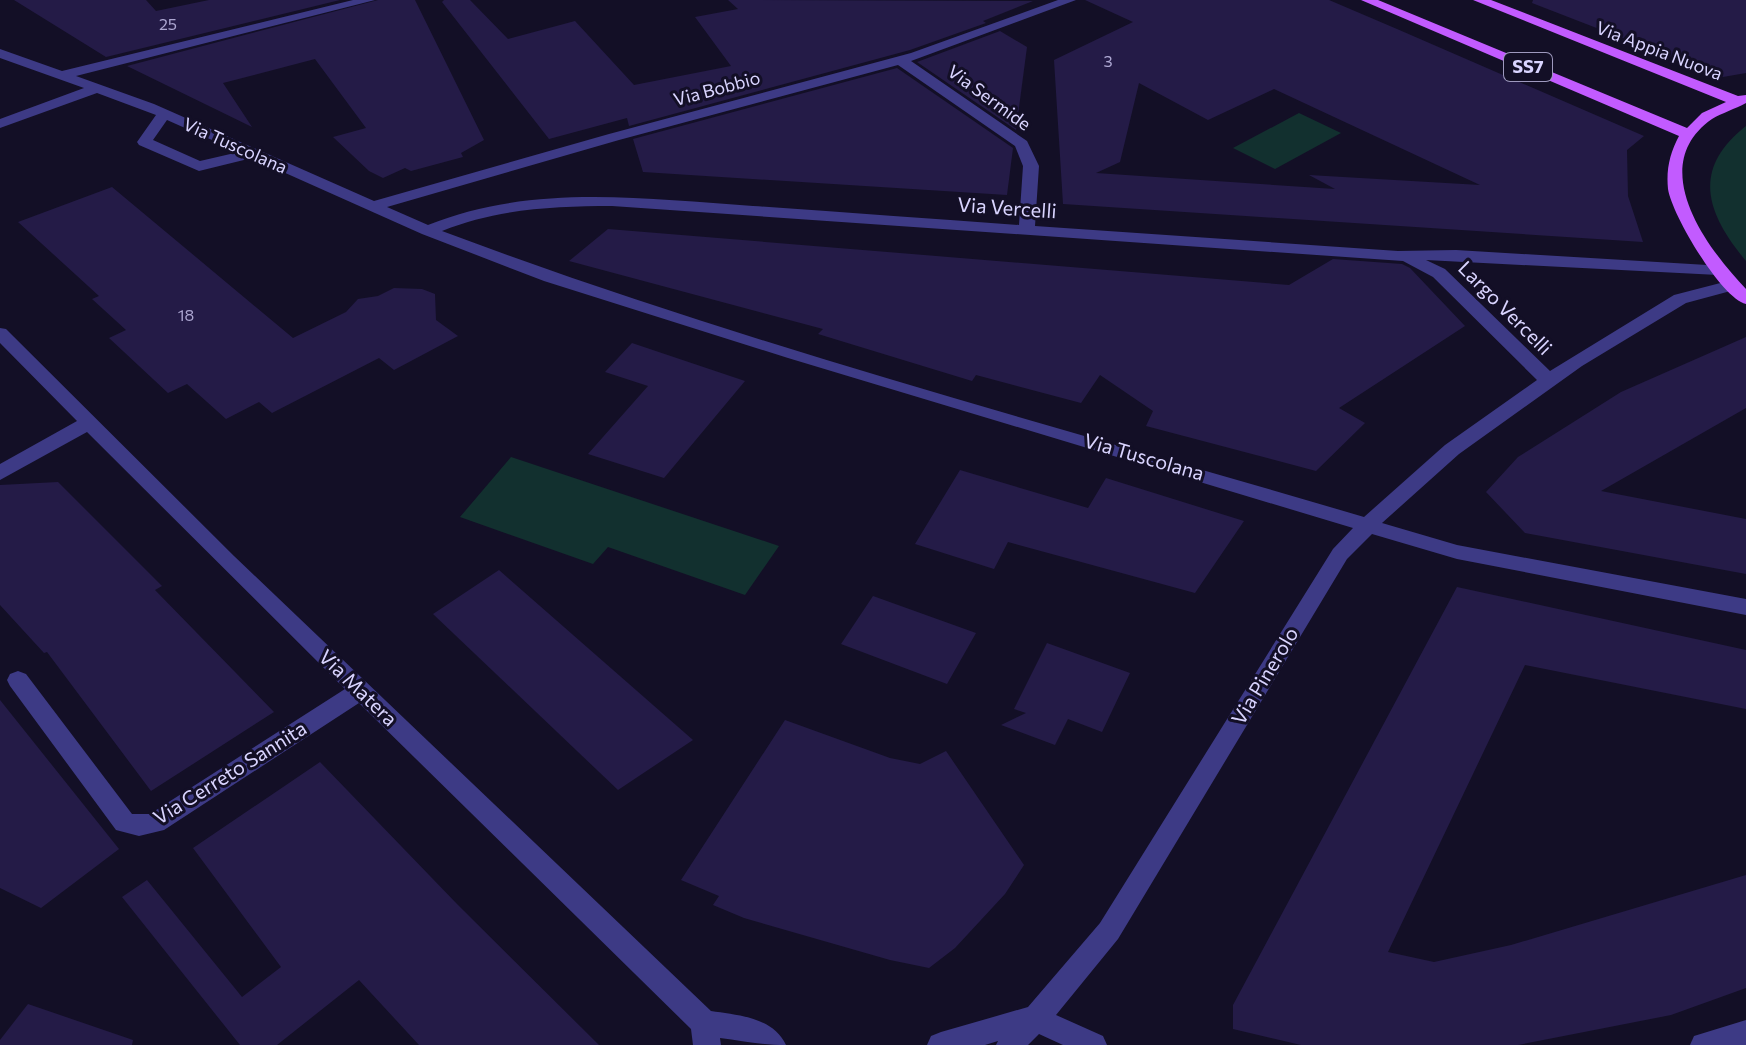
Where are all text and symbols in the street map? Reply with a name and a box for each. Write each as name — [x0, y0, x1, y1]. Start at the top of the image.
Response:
house number: 25 — [159, 14, 177, 33]
street label: Via Appia Nuova — [1593, 16, 1726, 84]
house number: 3 — [1103, 51, 1113, 70]
road number: SS7 — [1504, 53, 1552, 81]
street label: Via Sermide — [944, 60, 1035, 135]
street label: Via Bobbio — [671, 66, 763, 110]
street label: Via Tuscolana — [180, 112, 291, 178]
street label: Via Vercelli — [957, 192, 1058, 222]
street label: Largo Vercelli — [1454, 255, 1558, 359]
house number: 18 — [178, 305, 194, 324]
street label: Via Tuscolana — [1081, 427, 1207, 485]
street label: Via Pinerolo — [1226, 622, 1303, 729]
street label: Via Matera — [315, 644, 403, 730]
street label: Via Cerreto Sannita — [148, 715, 311, 829]

